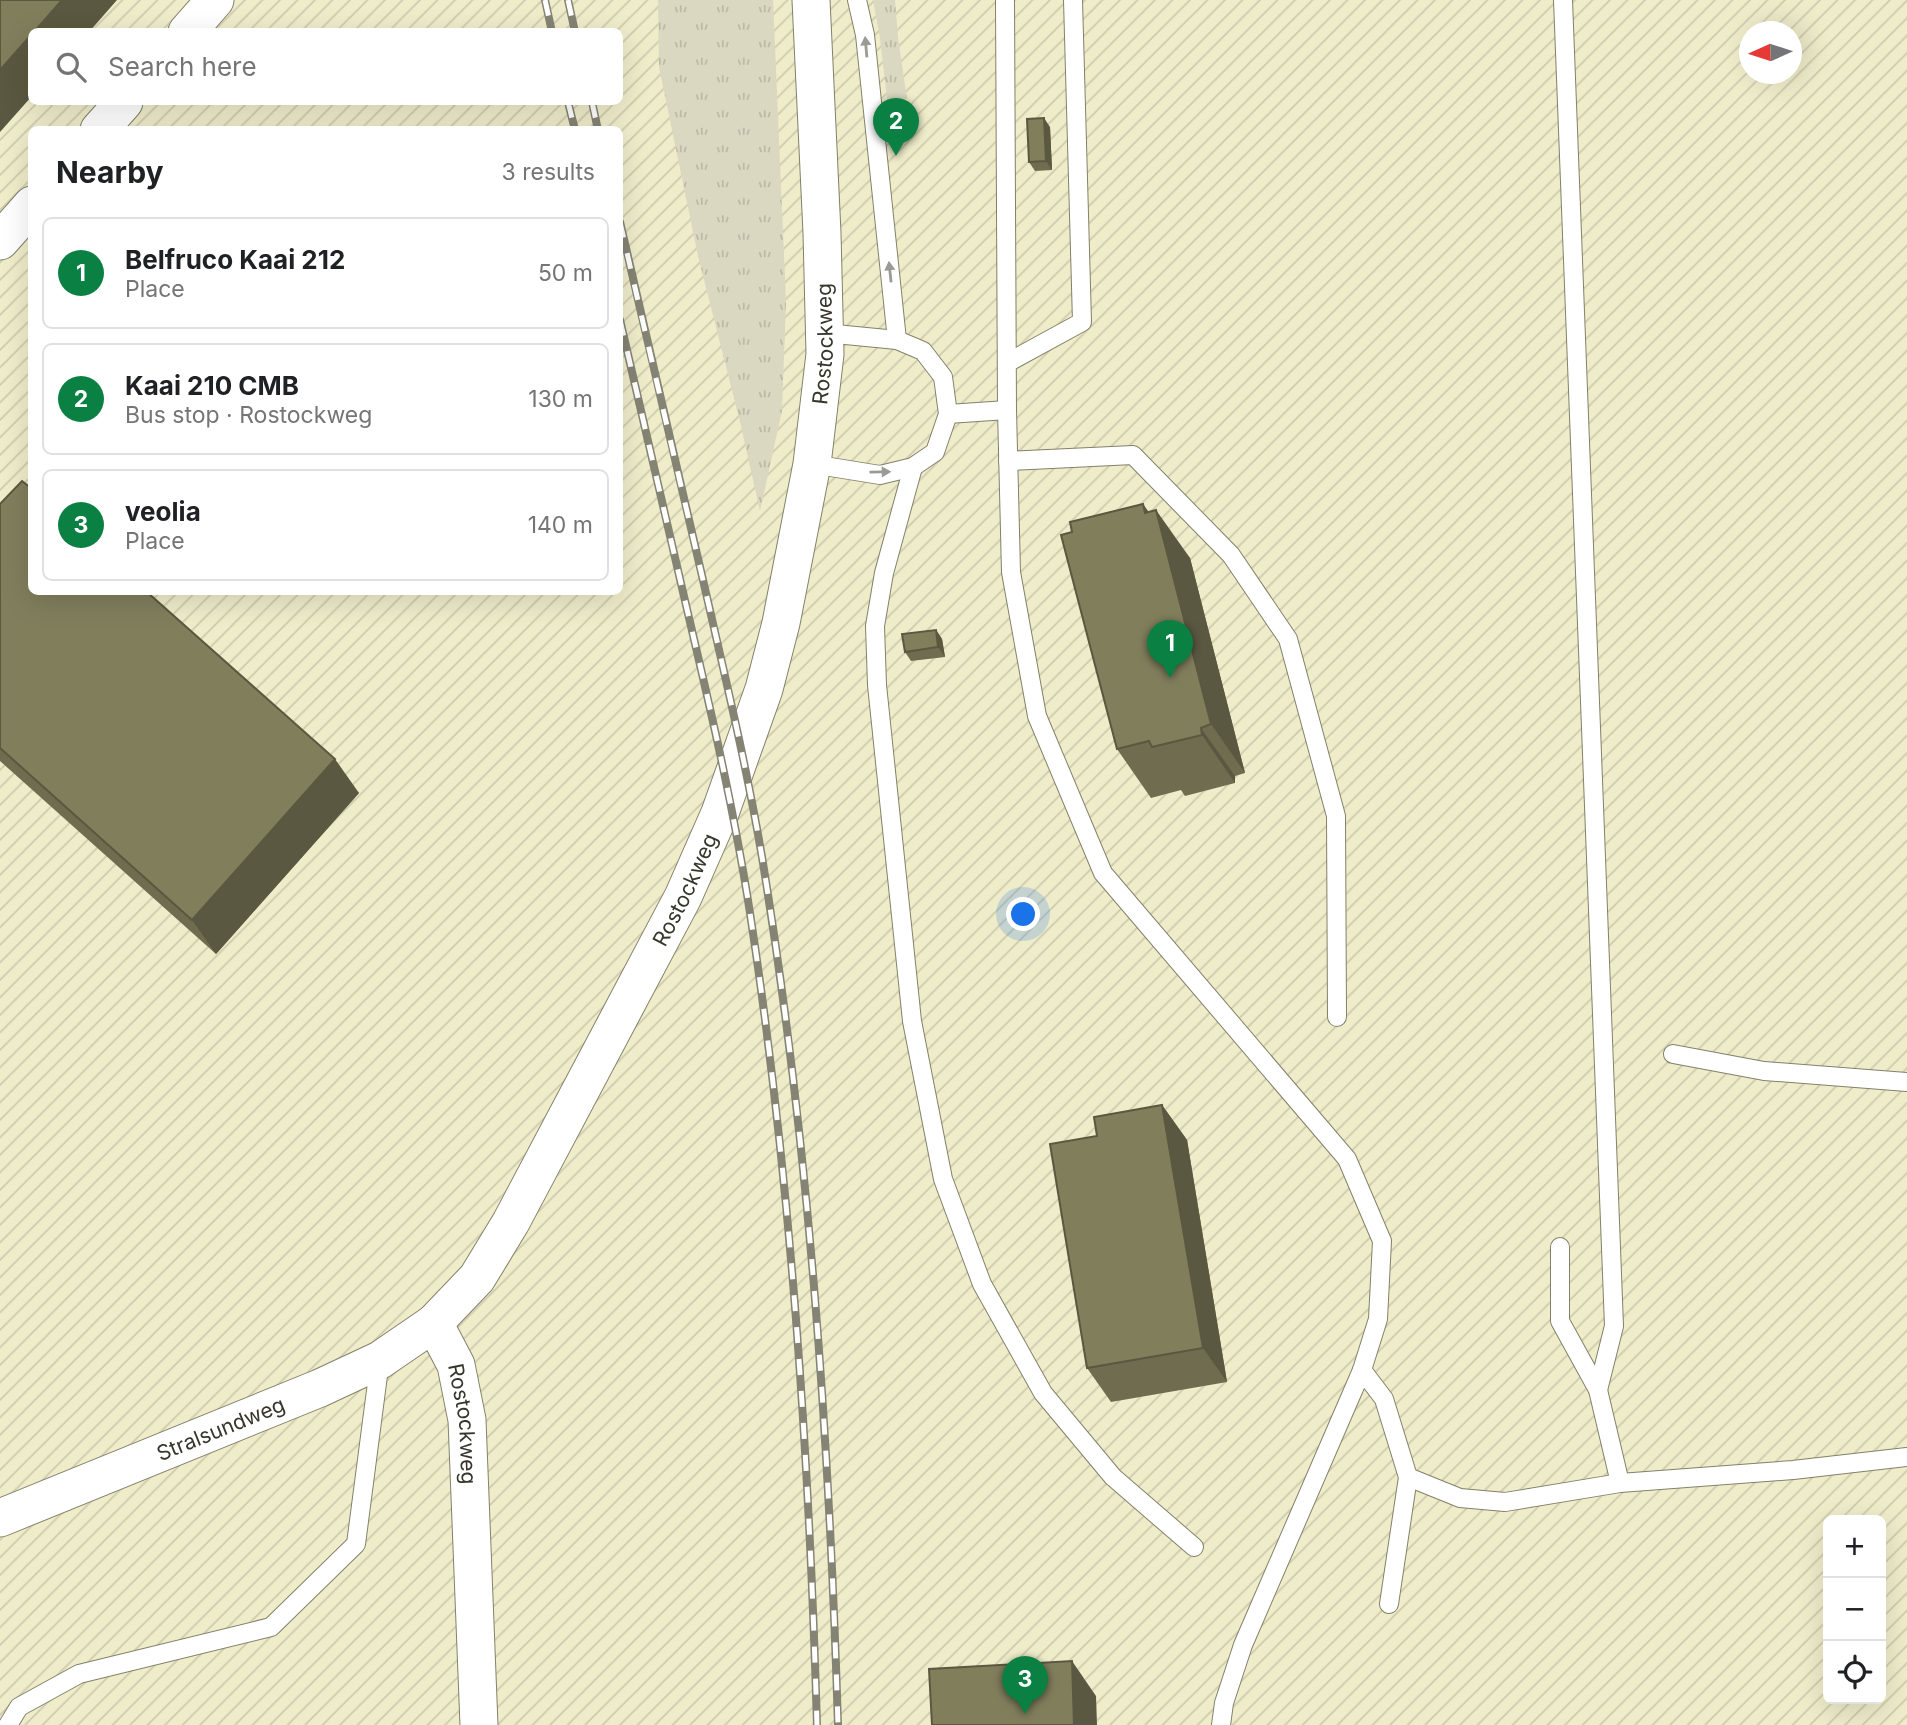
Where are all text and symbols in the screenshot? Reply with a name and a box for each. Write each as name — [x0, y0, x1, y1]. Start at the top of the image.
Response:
north arrow — [1739, 21, 1802, 84]
search box — [28, 28, 623, 105]
one-way arrow — [860, 36, 871, 58]
icon: search — [52, 48, 90, 86]
text: Search here — [108, 51, 257, 82]
pin: 2 — [873, 98, 919, 156]
text: Nearby — [56, 154, 164, 190]
text: 3 results — [502, 158, 595, 186]
text: Belfruco Kaai 212 — [125, 244, 345, 275]
text: 1 — [76, 259, 86, 287]
text: 50 m — [538, 259, 593, 287]
one-way arrow — [884, 261, 895, 283]
text: Place — [125, 275, 185, 303]
street label: Rostockweg — [807, 283, 838, 406]
text: Kaai 210 CMB — [125, 370, 299, 401]
text: 2 — [74, 385, 88, 413]
text: 130 m — [528, 385, 593, 413]
text: Bus stop · Rostockweg — [125, 401, 372, 429]
one-way arrow — [869, 467, 891, 478]
text: veolia — [125, 496, 201, 527]
text: 3 — [74, 511, 88, 539]
text: 140 m — [528, 511, 593, 539]
text: Place — [125, 527, 185, 555]
pin: 1 — [1147, 620, 1193, 678]
street label: Rostockweg — [647, 829, 722, 950]
your location — [1006, 897, 1040, 931]
street label: Rostockweg — [443, 1361, 482, 1485]
street label: Stralsundweg — [153, 1391, 288, 1466]
map controls — [1823, 1515, 1886, 1704]
button: + — [1823, 1515, 1886, 1578]
button: − — [1823, 1578, 1886, 1641]
button: locate — [1823, 1641, 1886, 1704]
pin: 3 — [1002, 1656, 1048, 1714]

